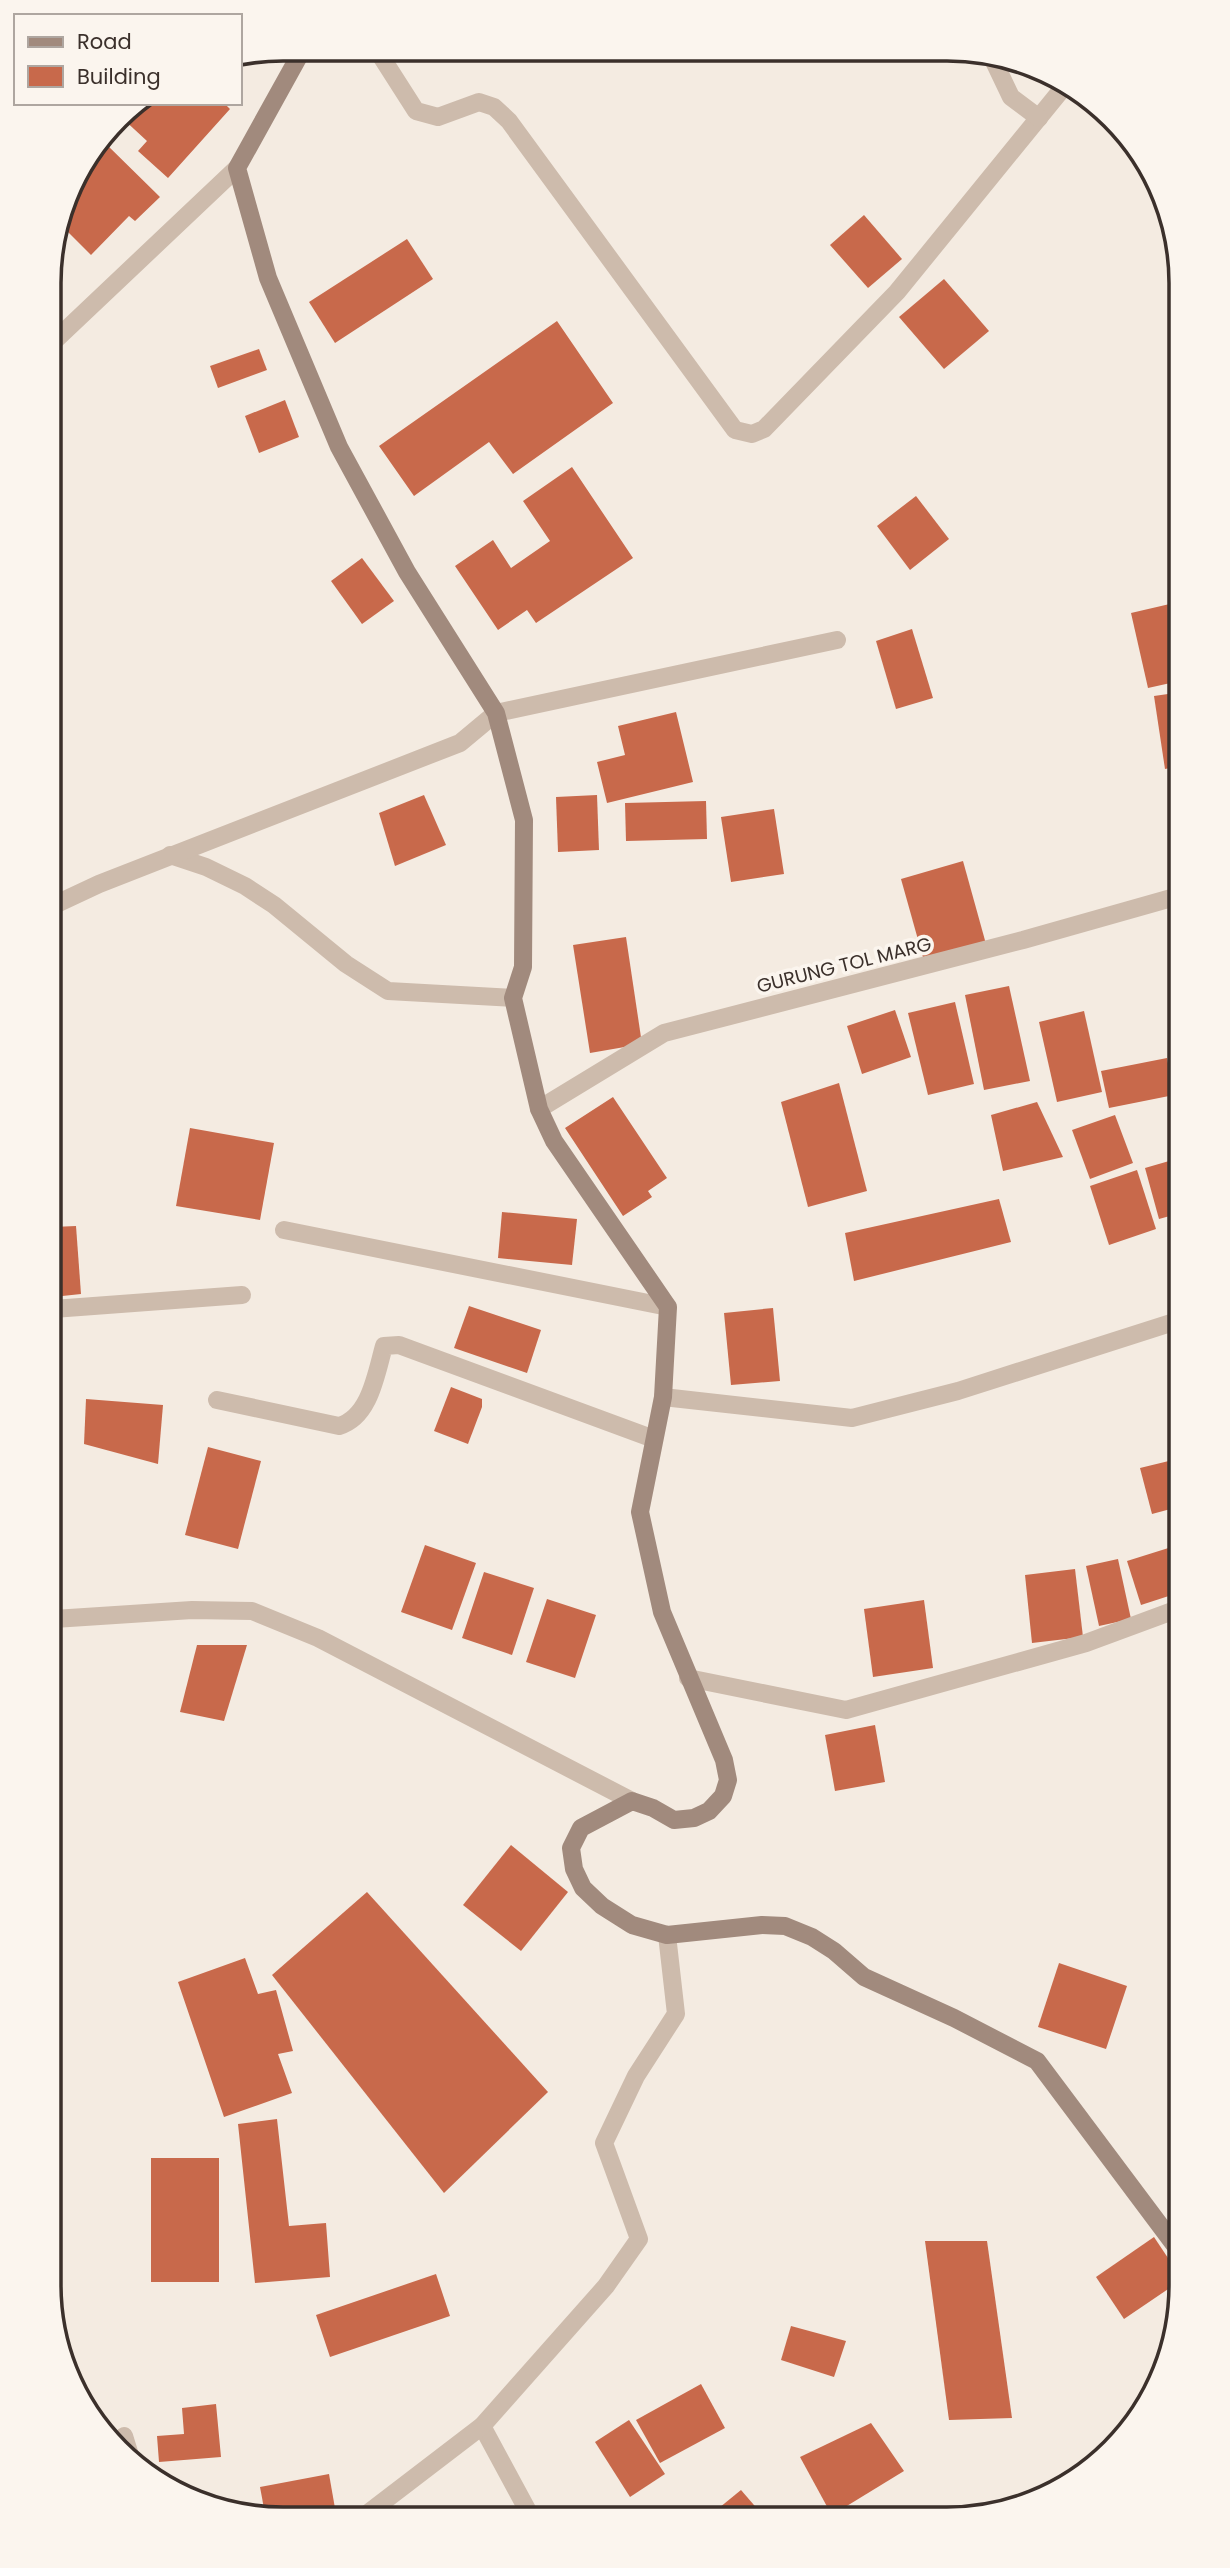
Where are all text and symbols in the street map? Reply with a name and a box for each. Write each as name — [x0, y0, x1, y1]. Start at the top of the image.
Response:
legend — [14, 14, 242, 105]
text: Road — [77, 27, 132, 56]
text: Building — [77, 62, 161, 91]
street label: GURUNG TOL MARG — [754, 930, 934, 1000]

